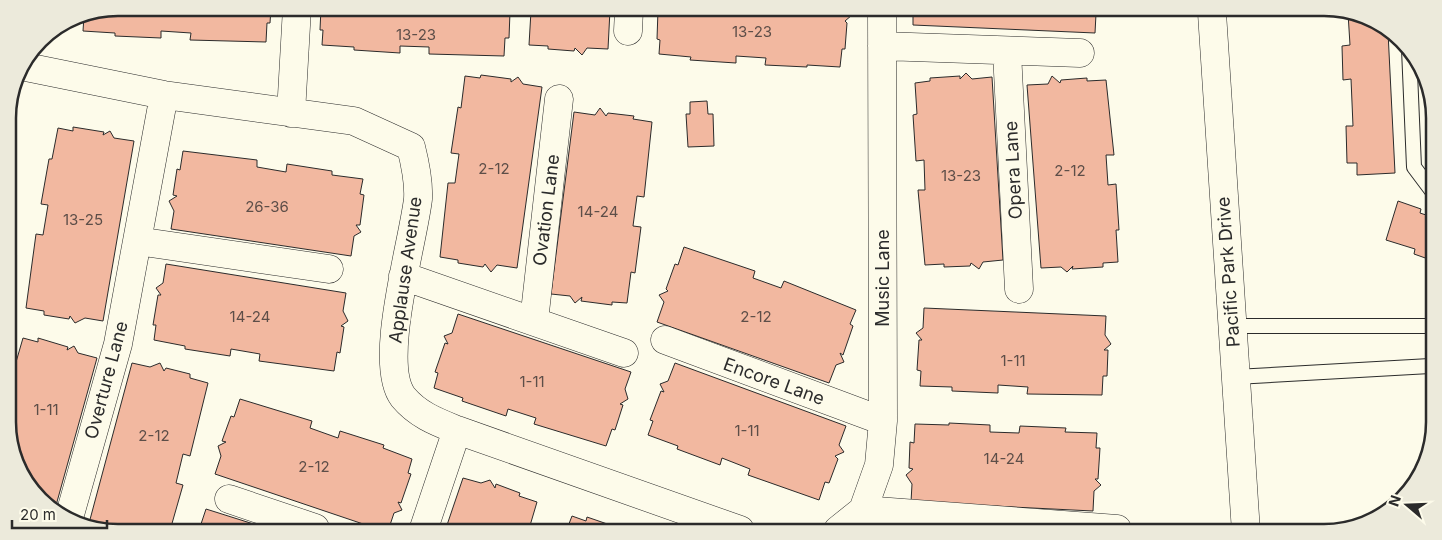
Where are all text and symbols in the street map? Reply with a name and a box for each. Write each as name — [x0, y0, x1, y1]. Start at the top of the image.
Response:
house number: 13-23 — [732, 22, 772, 41]
house number: 13-23 — [396, 25, 436, 44]
street label: Opera Lane — [1000, 120, 1026, 220]
street label: Ovation Lane — [529, 153, 563, 267]
house number: 2-12 — [478, 159, 510, 178]
house number: 2-12 — [1054, 161, 1086, 180]
house number: 13-23 — [941, 166, 981, 185]
street label: Applause Avenue — [384, 195, 426, 345]
street label: Pacific Park Drive — [1212, 196, 1244, 348]
house number: 26-36 — [245, 197, 289, 216]
house number: 14-24 — [578, 202, 618, 221]
house number: 13-25 — [63, 210, 103, 229]
street label: Music Lane — [872, 229, 893, 327]
house number: 14-24 — [230, 307, 270, 326]
house number: 2-12 — [740, 307, 772, 326]
street label: Overture Lane — [80, 319, 132, 441]
house number: 1-11 — [1000, 351, 1026, 370]
street label: Encore Lane — [721, 353, 827, 409]
house number: 1-11 — [519, 372, 545, 391]
house number: 1-11 — [33, 400, 59, 419]
house number: 1-11 — [734, 421, 760, 440]
house number: 2-12 — [138, 426, 170, 445]
house number: 14-24 — [984, 449, 1024, 468]
house number: 2-12 — [298, 457, 330, 476]
north arrow — [1382, 480, 1432, 530]
text: N — [1384, 493, 1404, 508]
scale bar — [12, 498, 108, 530]
text: 20 m — [20, 505, 56, 524]

